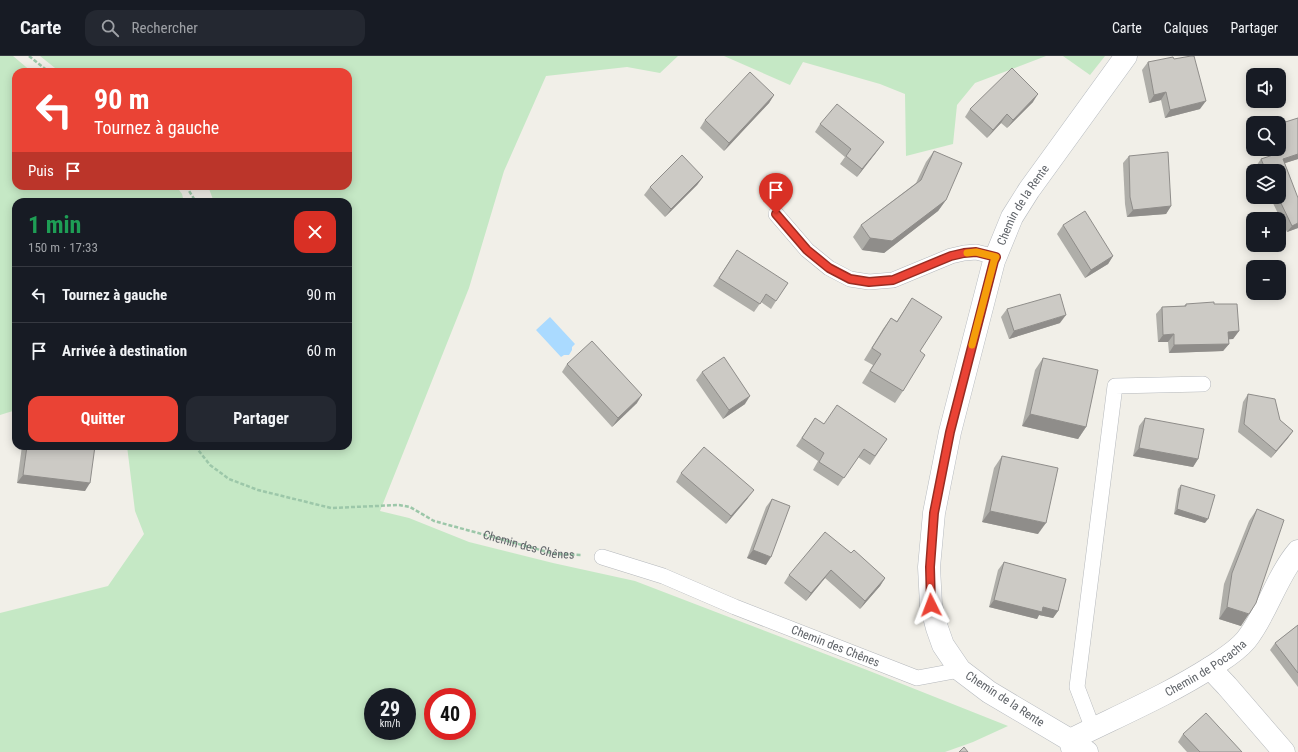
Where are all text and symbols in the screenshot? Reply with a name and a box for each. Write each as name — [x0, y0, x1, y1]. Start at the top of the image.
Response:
search box — [85, 10, 365, 46]
text: Carte — [20, 16, 61, 39]
icon: search — [99, 17, 121, 39]
text: Rechercher — [131, 19, 198, 37]
text: Carte — [1112, 20, 1142, 36]
text: Calques — [1164, 20, 1208, 36]
text: Partager — [1230, 20, 1278, 36]
map controls — [1246, 68, 1286, 300]
button: sound — [1246, 68, 1286, 108]
text: 90 m — [94, 83, 150, 116]
icon: left — [28, 84, 80, 136]
button: search — [1246, 116, 1286, 156]
text: Tournez à gauche — [94, 117, 219, 138]
icon: arrive — [62, 160, 84, 182]
text: Puis — [28, 162, 54, 180]
street label: Chemin de la Rente — [994, 162, 1052, 247]
button: layers — [1246, 164, 1286, 204]
pin — [759, 173, 793, 214]
icon: arrive — [765, 179, 787, 201]
text: 1 min — [28, 211, 81, 239]
button: close — [294, 211, 336, 253]
button: + — [1246, 212, 1286, 252]
text: 150 m · 17:33 — [28, 240, 98, 255]
button: − — [1246, 260, 1286, 300]
icon: left — [28, 284, 50, 306]
text: Tournez à gauche — [62, 286, 167, 304]
text: 90 m — [306, 286, 336, 304]
icon: arrive — [28, 340, 50, 362]
text: Arrivée à destination — [62, 342, 187, 360]
text: 60 m — [306, 342, 336, 360]
button: Quitter — [28, 396, 178, 442]
button: Partager — [186, 396, 336, 442]
street label: Chemin des Chênes — [482, 528, 575, 562]
position arrow — [910, 584, 952, 626]
street label: Chemin des Chênes — [789, 623, 882, 670]
street label: Chemin de Pocacha — [1163, 637, 1249, 699]
street label: Chemin de la Rente — [963, 668, 1047, 730]
speed limit sign: 40 — [424, 688, 476, 740]
text: 29 — [380, 697, 400, 721]
text: km/h — [380, 718, 400, 729]

